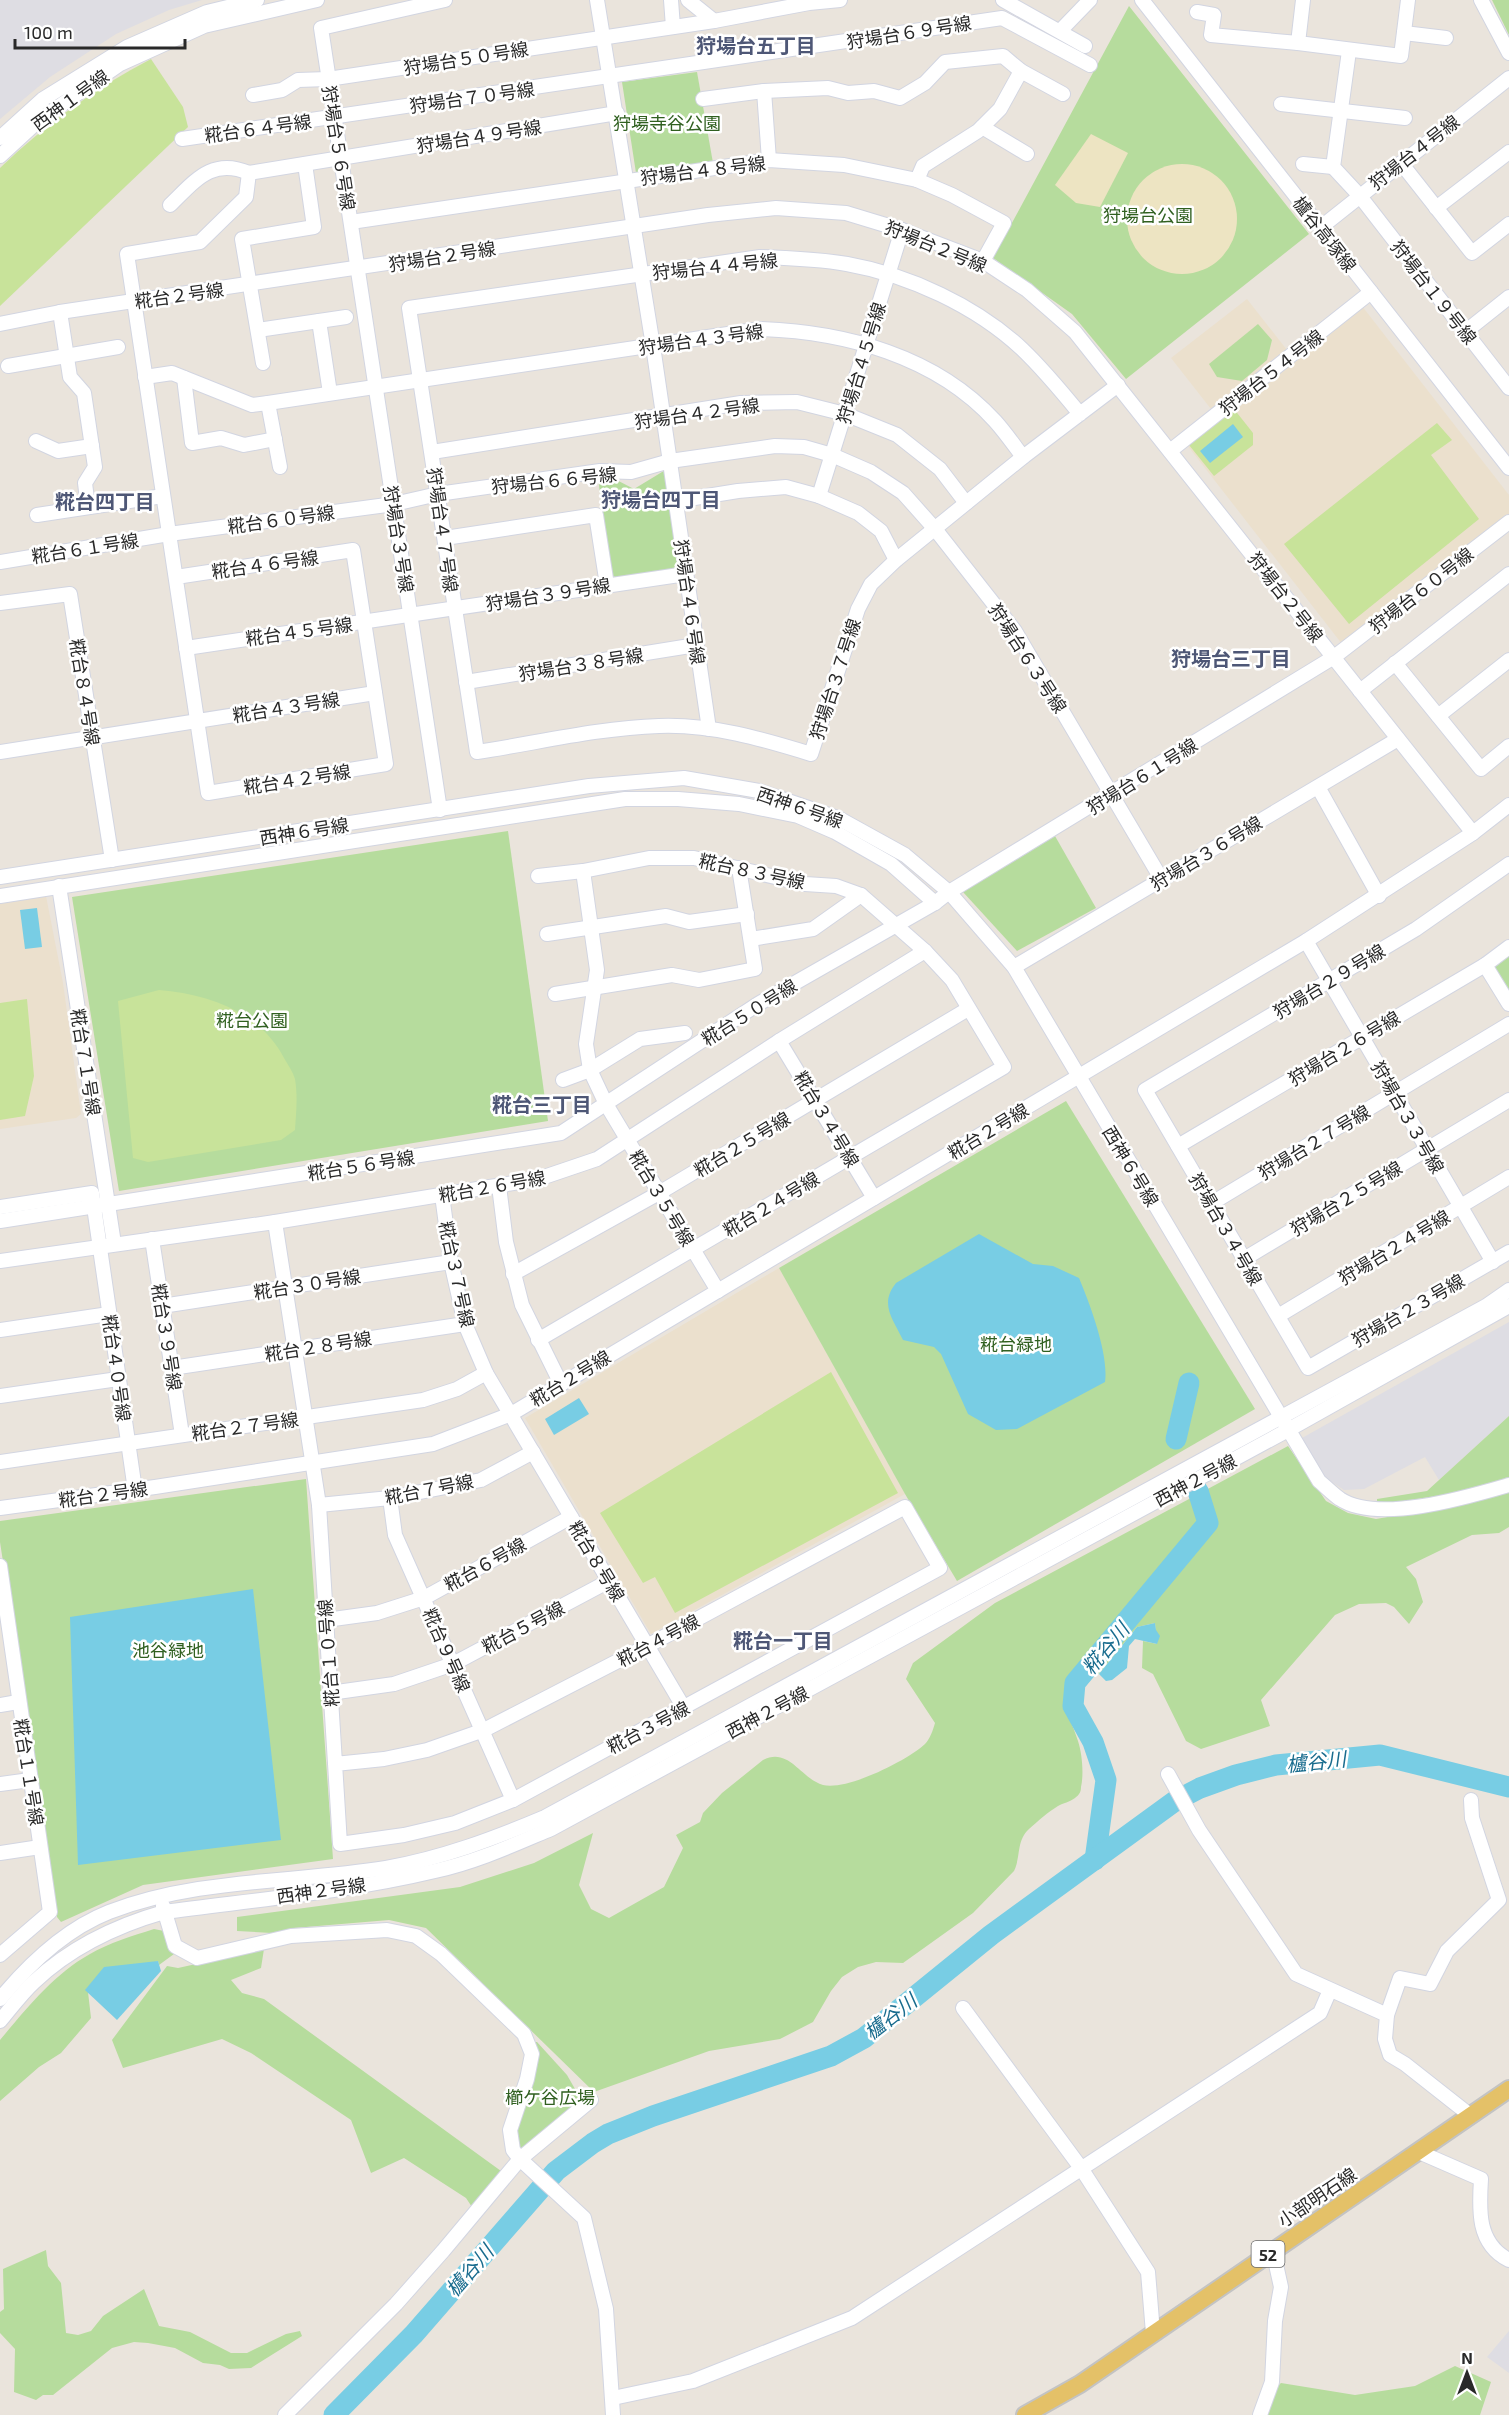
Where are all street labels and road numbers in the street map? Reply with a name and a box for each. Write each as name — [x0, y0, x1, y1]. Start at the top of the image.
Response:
street label: 狩場台６９号線 — [845, 11, 973, 53]
street label: 狩場台５０号線 — [402, 37, 530, 79]
street label: 西神１号線 — [27, 65, 113, 135]
street label: 狩場台７０号線 — [408, 77, 536, 117]
street label: 狩場台５６号線 — [318, 84, 360, 212]
street label: 糀台６４号線 — [203, 110, 313, 146]
street label: 狩場台４号線 — [1365, 110, 1463, 194]
street label: 狩場台４９号線 — [415, 115, 543, 157]
street label: 狩場台４８号線 — [639, 151, 767, 189]
street label: 櫨谷高塚線 — [1289, 192, 1361, 276]
street label: 狩場台２号線 — [882, 216, 990, 276]
street label: 狩場台１９号線 — [1387, 236, 1481, 348]
street label: 狩場台２号線 — [387, 237, 497, 275]
street label: 狩場台４４号線 — [651, 248, 779, 284]
street label: 糀台２号線 — [133, 278, 225, 312]
street label: 狩場台４５号線 — [832, 300, 890, 426]
street label: 狩場台４３号線 — [637, 319, 765, 359]
street label: 狩場台５４号線 — [1215, 325, 1327, 419]
street label: 狩場台４２号線 — [633, 393, 761, 433]
street label: 狩場台６６号線 — [490, 462, 618, 498]
street label: 狩場台４７号線 — [423, 466, 463, 594]
street label: 狩場台３号線 — [380, 484, 418, 594]
street label: 糀台６０号線 — [226, 501, 336, 537]
street label: 糀台６１号線 — [30, 529, 140, 567]
street label: 狩場台４６号線 — [670, 538, 710, 666]
street label: 狩場台６０号線 — [1365, 543, 1477, 637]
street label: 糀台４６号線 — [210, 546, 320, 582]
street label: 狩場台２号線 — [1244, 548, 1328, 646]
street label: 狩場台３９号線 — [484, 573, 612, 615]
street label: 狩場台６３号線 — [984, 599, 1072, 717]
street label: 糀台４５号線 — [244, 613, 354, 649]
street label: 狩場台３７号線 — [805, 616, 865, 742]
street label: 糀台８４号線 — [66, 637, 104, 747]
street label: 狩場台３８号線 — [517, 643, 645, 685]
street label: 糀台４３号線 — [231, 688, 341, 726]
street label: 狩場台６１号線 — [1083, 733, 1201, 819]
street label: 糀台４２号線 — [242, 760, 352, 798]
street label: 西神６号線 — [754, 782, 846, 832]
street label: 狩場台３６号線 — [1146, 811, 1266, 895]
street label: 西神６号線 — [258, 813, 350, 849]
street label: 糀台８３号線 — [697, 849, 807, 893]
street label: 狩場台２９号線 — [1269, 939, 1389, 1023]
street label: 糀台５０号線 — [697, 974, 801, 1050]
street label: 狩場台２６号線 — [1284, 1006, 1404, 1090]
street label: 糀台７１号線 — [67, 1007, 105, 1117]
street label: 狩場台３３号線 — [1367, 1057, 1449, 1177]
street label: 糀台３４号線 — [790, 1067, 864, 1171]
street label: 糀台２号線 — [944, 1098, 1032, 1164]
street label: 狩場台２７号線 — [1254, 1100, 1374, 1184]
street label: 糀台２５号線 — [690, 1107, 794, 1181]
street label: 西神６号線 — [1098, 1122, 1164, 1210]
street label: 糀台５６号線 — [306, 1146, 416, 1184]
street label: 糀台３５号線 — [625, 1146, 699, 1250]
street label: 狩場台２５号線 — [1286, 1156, 1406, 1240]
street label: 糀台２６号線 — [437, 1166, 547, 1206]
street label: 糀台２４号線 — [719, 1167, 823, 1241]
street label: 狩場台３４号線 — [1185, 1169, 1267, 1289]
street label: 狩場台２４号線 — [1334, 1205, 1454, 1289]
street label: 糀台３７号線 — [435, 1219, 479, 1329]
street label: 糀台３０号線 — [252, 1265, 362, 1303]
street label: 狩場台２３号線 — [1348, 1269, 1468, 1351]
street label: 糀台３９号線 — [148, 1282, 186, 1392]
street label: 糀台４０号線 — [99, 1313, 135, 1423]
street label: 糀台２８号線 — [263, 1327, 373, 1365]
street label: 糀台２号線 — [526, 1345, 614, 1411]
street label: 糀台２７号線 — [190, 1408, 300, 1444]
street label: 西神２号線 — [1150, 1449, 1240, 1511]
street label: 糀台７号線 — [383, 1470, 475, 1508]
street label: 糀台２号線 — [57, 1477, 149, 1511]
street label: 糀台８号線 — [564, 1517, 630, 1605]
street label: 糀台６号線 — [440, 1533, 530, 1595]
street label: 糀台５号線 — [478, 1596, 568, 1658]
street label: 糀台１０号線 — [313, 1598, 343, 1708]
street label: 糀台９号線 — [419, 1604, 475, 1696]
street label: 糀台４号線 — [613, 1609, 703, 1671]
street label: 西神２号線 — [722, 1681, 812, 1743]
street label: 糀台３号線 — [603, 1696, 693, 1758]
street label: 糀台１１号線 — [10, 1717, 48, 1827]
street label: 西神２号線 — [275, 1873, 367, 1907]
street label: 小部明石線 — [1274, 2163, 1360, 2231]
road number: 52 — [1252, 2241, 1284, 2267]

